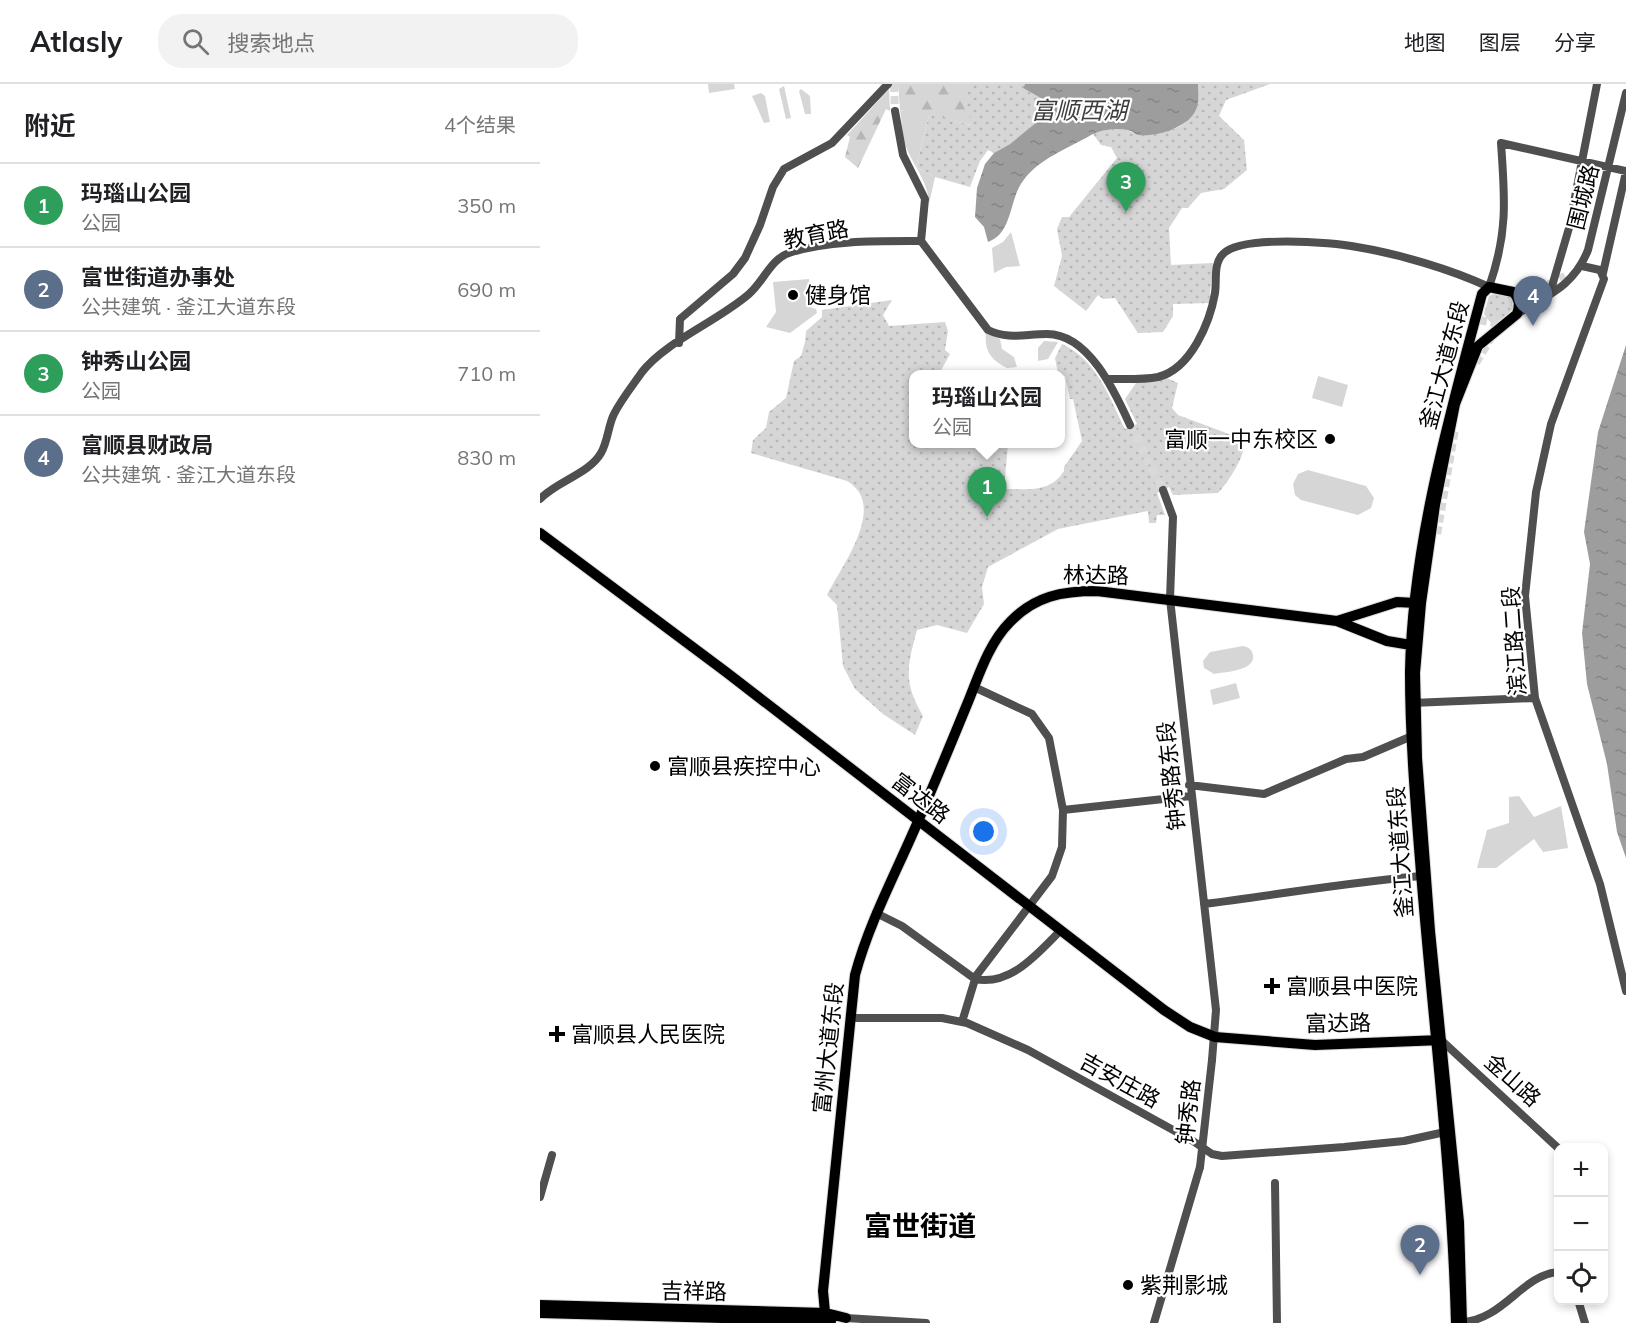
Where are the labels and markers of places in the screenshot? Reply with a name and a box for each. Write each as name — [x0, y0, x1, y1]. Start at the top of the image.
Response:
pin: 3 — [1106, 162, 1146, 212]
pin: 4 — [1514, 276, 1552, 326]
place label: 健身馆 — [805, 281, 871, 309]
marker: 健身馆 — [786, 288, 800, 302]
place label: 富顺一中东校区 — [1164, 425, 1318, 453]
marker: 富顺一中东校区 — [1323, 432, 1337, 446]
pin: 1 — [968, 468, 1006, 517]
place label: 富顺县疾控中心 — [667, 752, 821, 780]
marker: 富顺县疾控中心 — [648, 759, 662, 773]
place label: 富顺县中医院 — [1286, 972, 1418, 1000]
marker: 富顺县中医院 — [1263, 977, 1281, 995]
place label: 富顺县人民医院 — [571, 1020, 725, 1048]
marker: 富顺县人民医院 — [548, 1025, 566, 1043]
pin: 2 — [1400, 1226, 1440, 1275]
place label: 紫荆影城 — [1140, 1271, 1228, 1299]
marker: 紫荆影城 — [1121, 1278, 1135, 1292]

